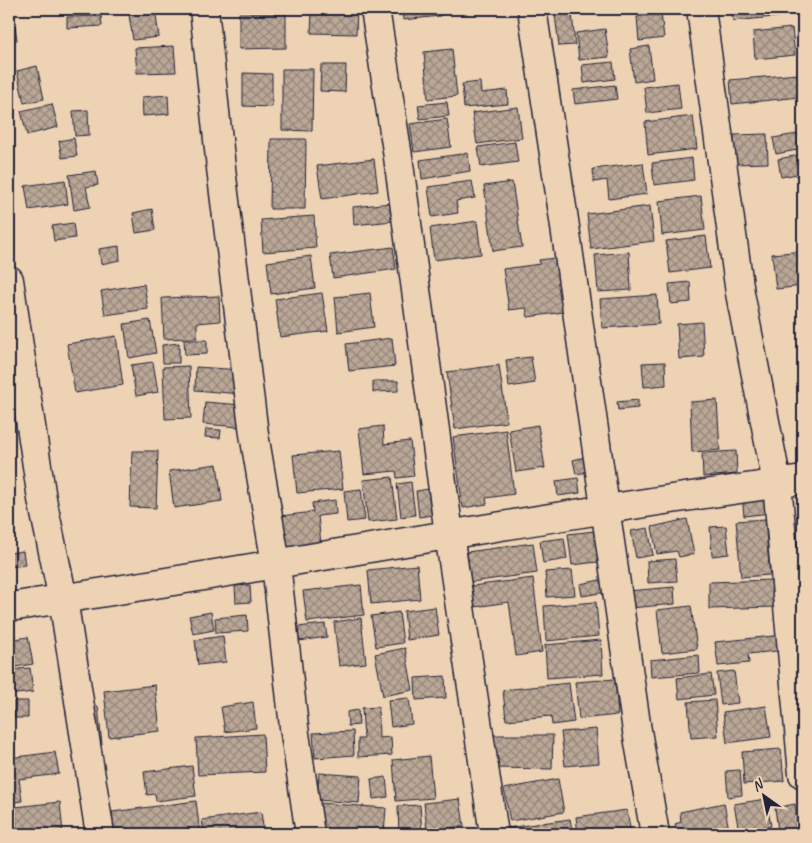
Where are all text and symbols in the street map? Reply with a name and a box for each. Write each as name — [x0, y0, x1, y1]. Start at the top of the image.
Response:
north arrow — [740, 770, 790, 820]
text: N — [749, 775, 767, 795]

